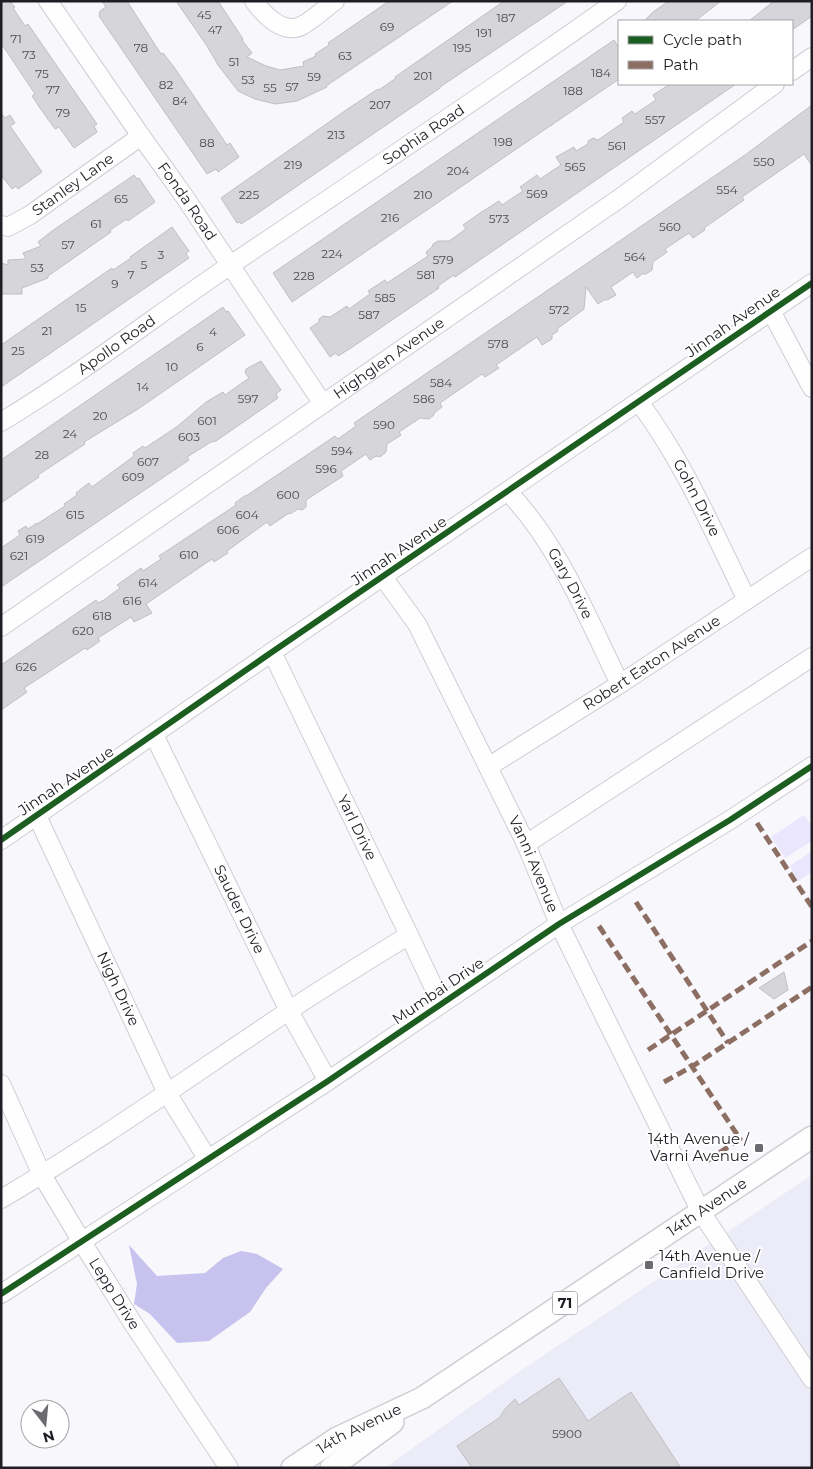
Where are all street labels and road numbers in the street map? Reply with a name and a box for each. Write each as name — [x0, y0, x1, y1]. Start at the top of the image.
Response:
street label: Sophia Road — [379, 100, 468, 169]
street label: Stanley Lane — [28, 148, 117, 220]
street label: Fonda Road — [154, 158, 221, 244]
street label: Jinnah Avenue — [681, 282, 784, 362]
street label: Apollo Road — [74, 311, 159, 379]
street label: Highglen Avenue — [329, 313, 448, 403]
street label: Gohn Drive — [669, 455, 725, 539]
street label: Jinnah Avenue — [346, 512, 450, 590]
street label: Gary Drive — [544, 544, 597, 622]
street label: Robert Eaton Avenue — [579, 610, 724, 714]
street label: Jinnah Avenue — [13, 742, 117, 820]
street label: Yarl Drive — [333, 791, 381, 863]
street label: Vanni Avenue — [505, 812, 563, 915]
street label: Sauder Drive — [210, 861, 269, 957]
street label: Nigh Drive — [93, 948, 144, 1029]
street label: Mumbai Drive — [388, 953, 487, 1028]
street label: 14th Avenue — [663, 1173, 750, 1240]
street label: Lepp Drive — [85, 1254, 144, 1333]
road number: 71 — [552, 1292, 578, 1315]
street label: 14th Avenue — [313, 1399, 404, 1458]

